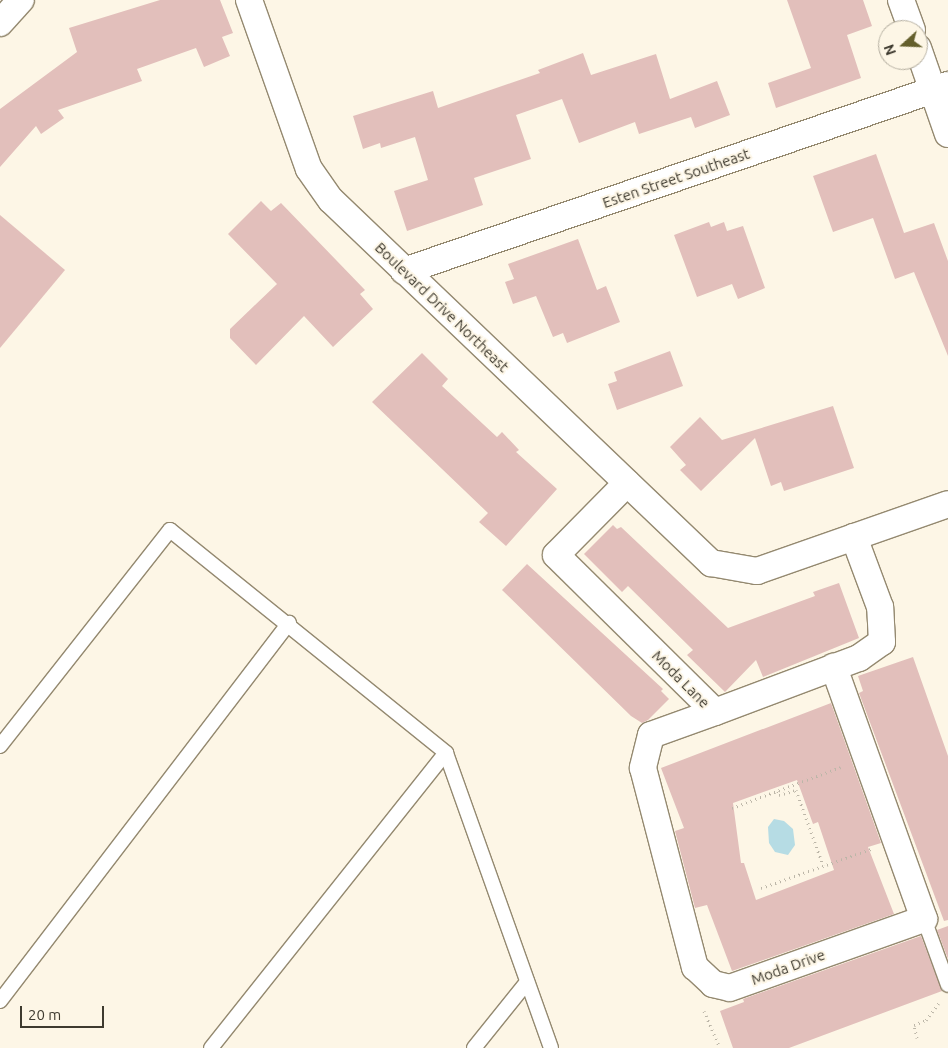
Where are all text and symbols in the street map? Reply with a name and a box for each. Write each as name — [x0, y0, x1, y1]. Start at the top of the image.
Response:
north arrow — [878, 20, 928, 70]
text: N — [881, 42, 899, 57]
street label: Esten Street Southeast — [600, 144, 752, 212]
street label: Boulevard Drive Northeast — [371, 238, 513, 376]
street label: Moda Lane — [648, 646, 714, 712]
street label: Moda Drive — [749, 945, 827, 989]
scale bar — [22, 996, 106, 1028]
text: 20 m — [28, 1006, 61, 1023]

